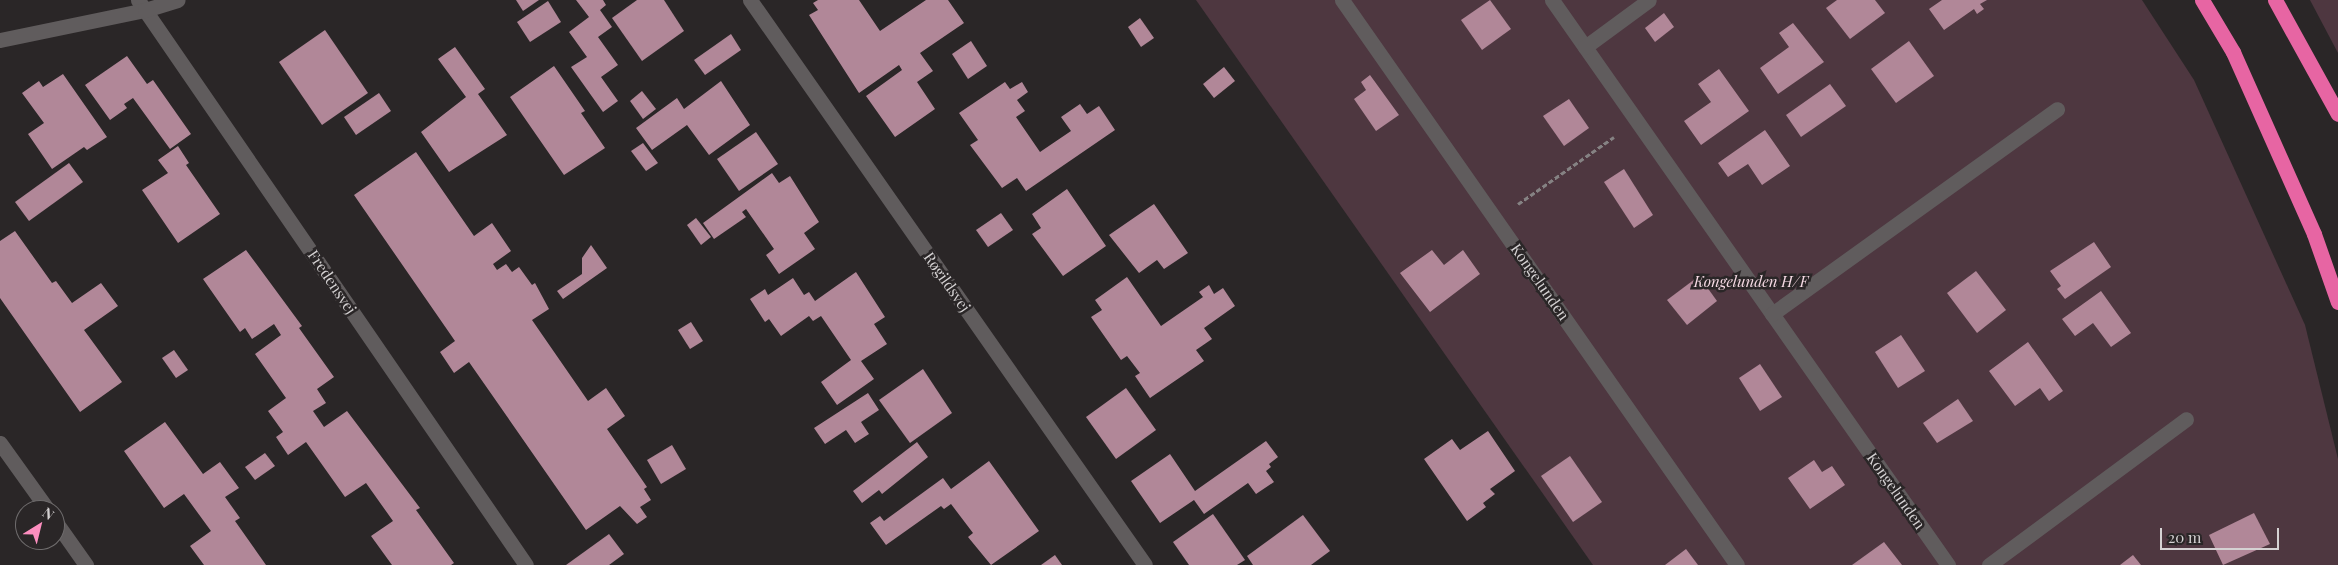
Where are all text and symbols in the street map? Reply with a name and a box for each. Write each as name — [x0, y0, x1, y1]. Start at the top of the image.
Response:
street label: Kongelunden — [1507, 240, 1573, 324]
street label: Fredensvej — [304, 247, 360, 317]
street label: Røgildsvej — [920, 249, 974, 315]
park label: Kongelunden H/F — [1694, 273, 1808, 291]
street label: Kongelunden — [1863, 449, 1929, 533]
north arrow — [15, 500, 65, 550]
text: N — [39, 503, 58, 524]
scale bar — [2163, 518, 2282, 550]
text: 20 m — [2168, 527, 2201, 547]

